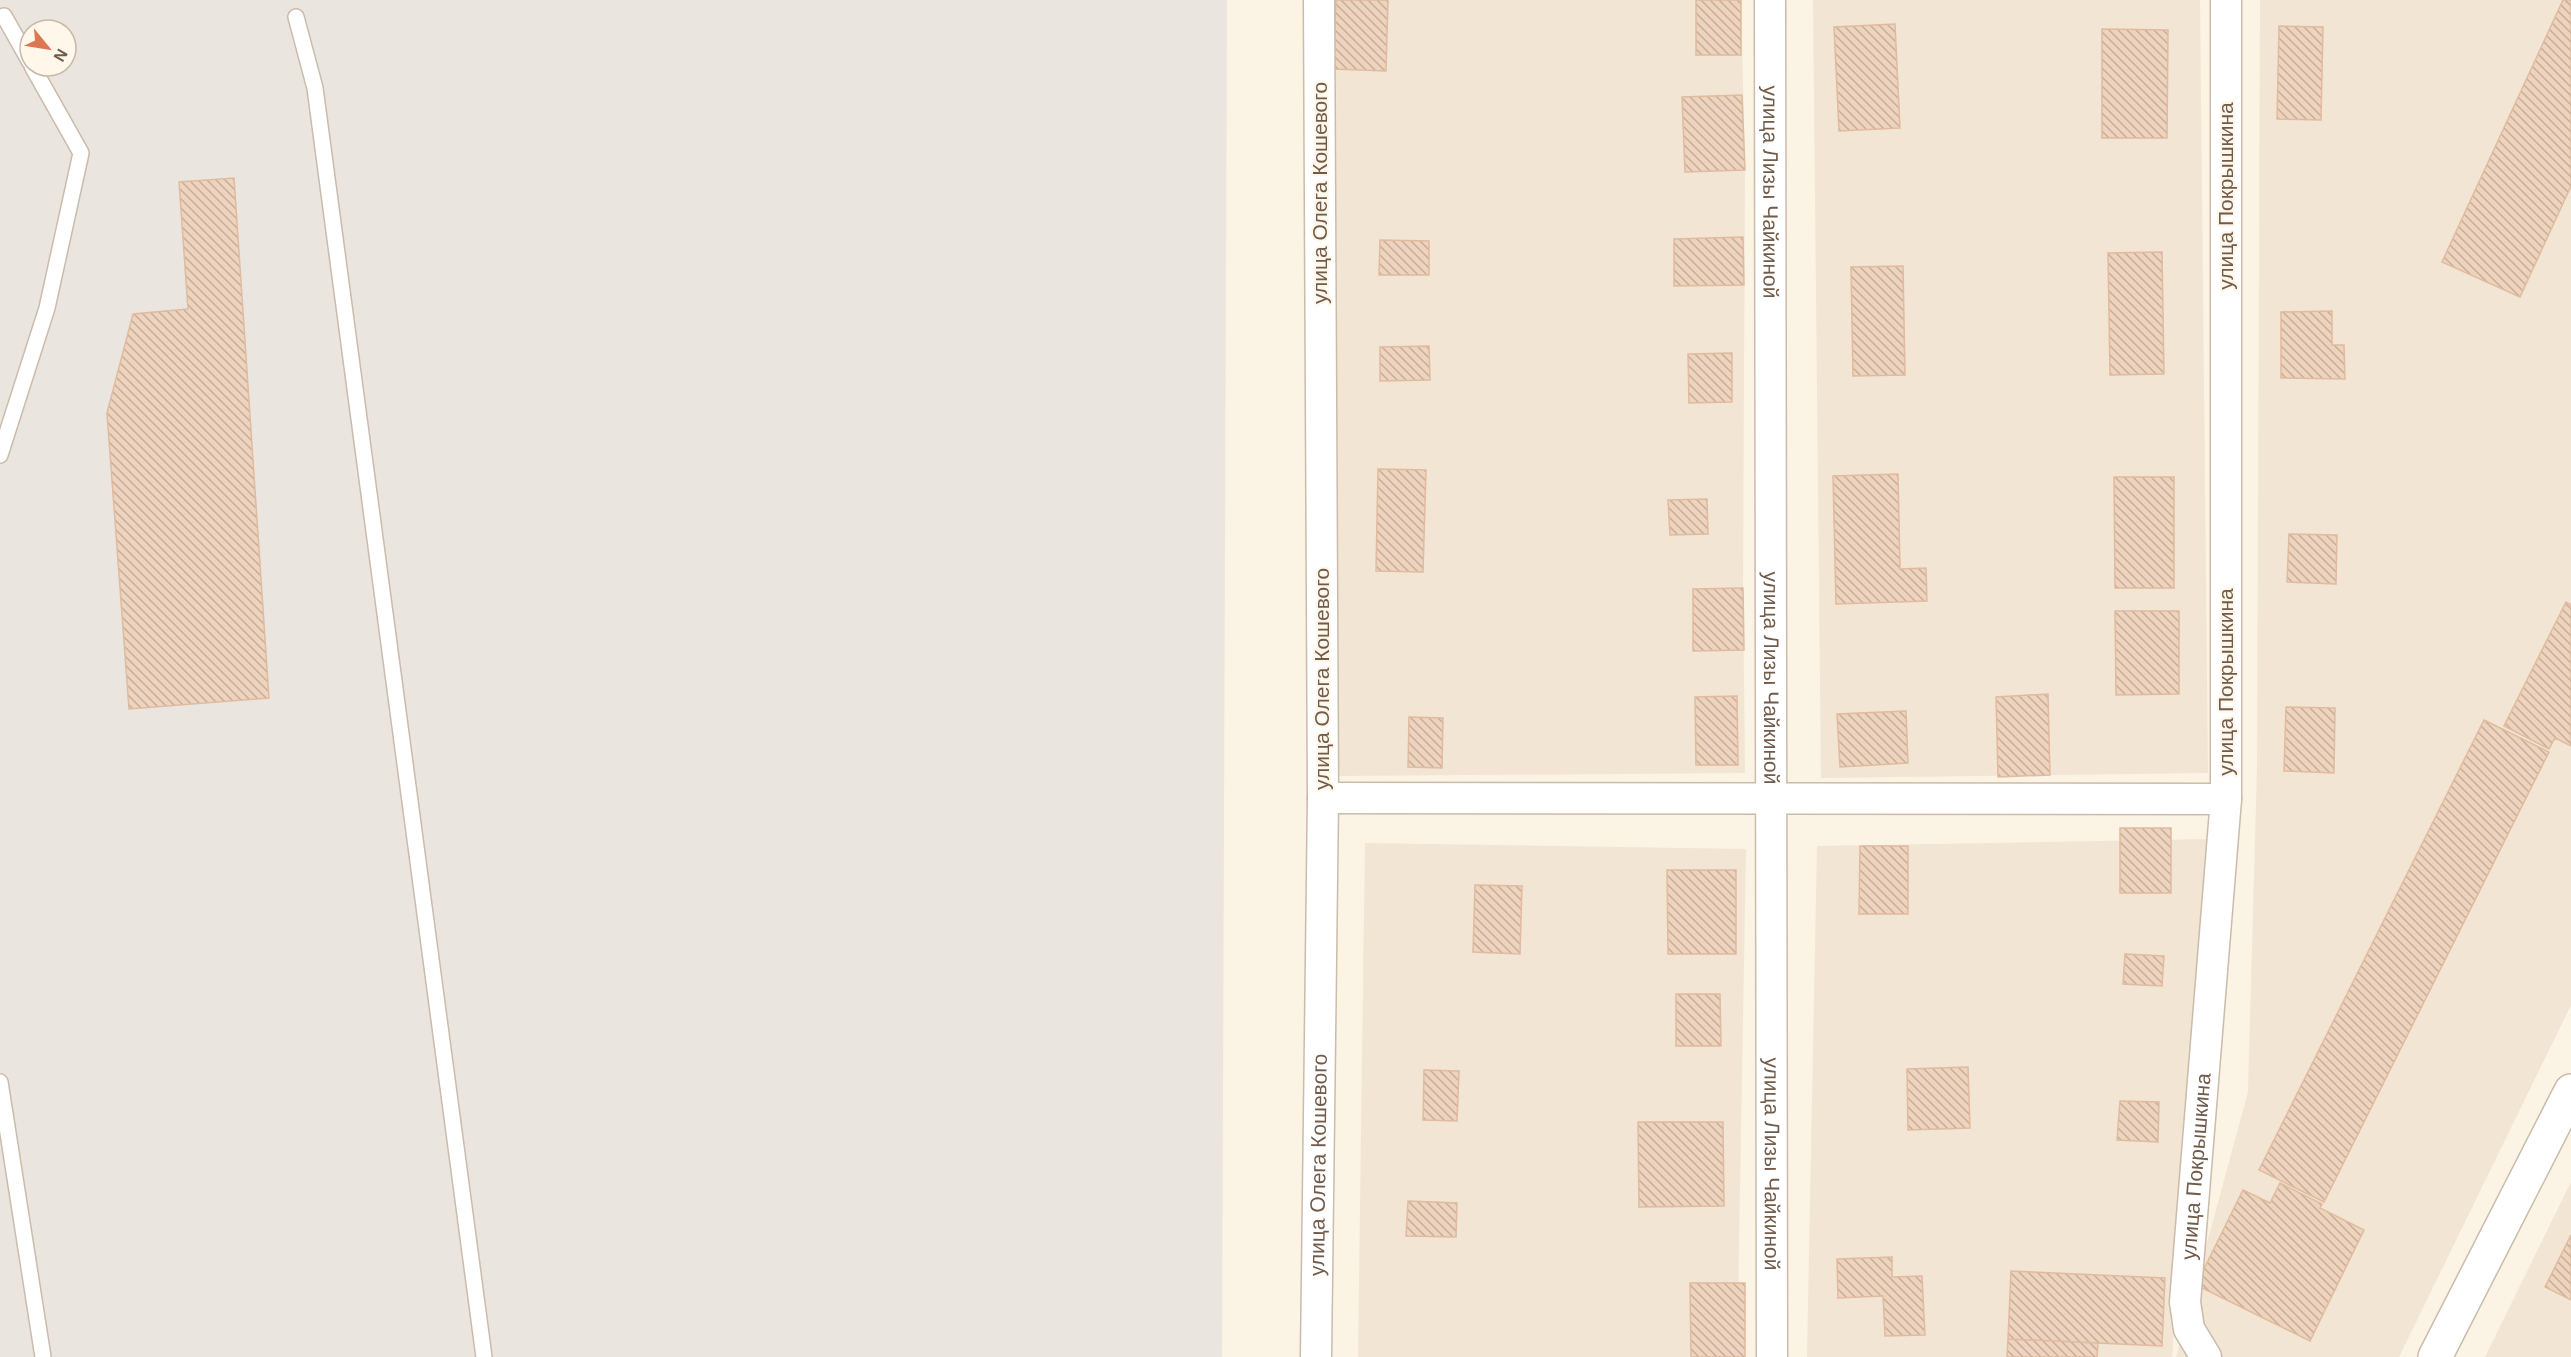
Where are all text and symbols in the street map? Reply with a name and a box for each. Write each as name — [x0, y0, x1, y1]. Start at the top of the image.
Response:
north arrow — [18, 18, 78, 78]
text: N — [50, 46, 71, 65]
street label: улица Олега Кошевого — [1308, 82, 1331, 304]
street label: улица Лизы Чайкиной — [1759, 85, 1782, 299]
street label: улица Покрышкина — [2214, 102, 2237, 290]
street label: улица Олега Кошевого — [1310, 568, 1333, 790]
street label: улица Лизы Чайкиной — [1760, 571, 1783, 785]
street label: улица Покрышкина — [2214, 588, 2237, 776]
street label: улица Олега Кошевого — [1305, 1054, 1331, 1276]
street label: улица Лизы Чайкиной — [1761, 1057, 1784, 1271]
street label: улица Покрышкина — [2176, 1072, 2215, 1261]

